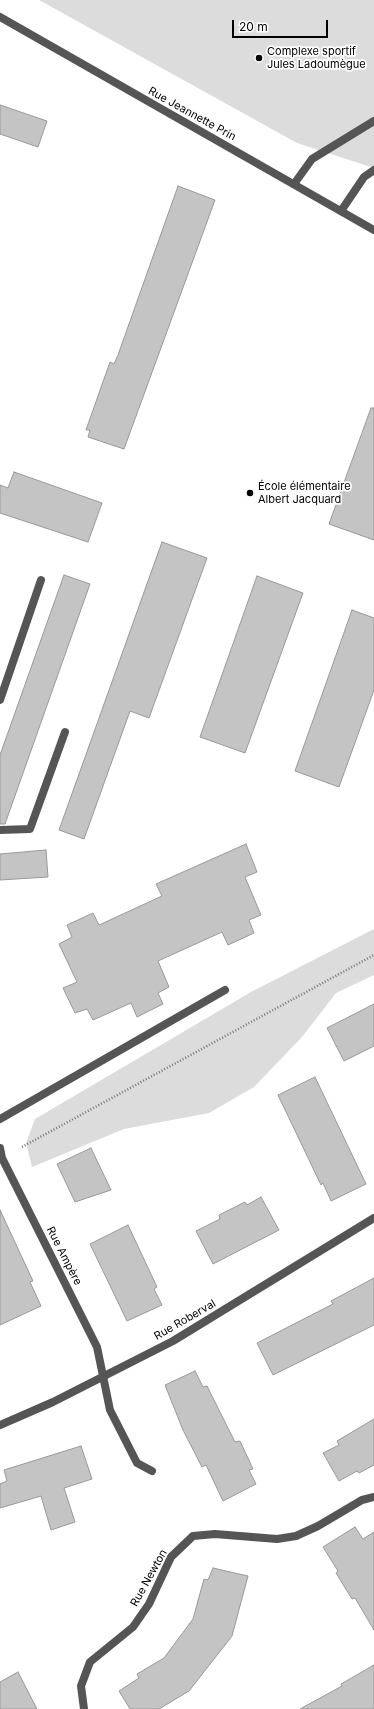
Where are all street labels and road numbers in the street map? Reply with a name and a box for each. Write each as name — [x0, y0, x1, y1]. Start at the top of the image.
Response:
street label: Rue Jeannette Prin — [146, 84, 238, 144]
street label: Rue Ampère — [44, 1225, 84, 1287]
street label: Rue Roberval — [152, 1297, 218, 1343]
street label: Rue Newton — [128, 1547, 170, 1609]

